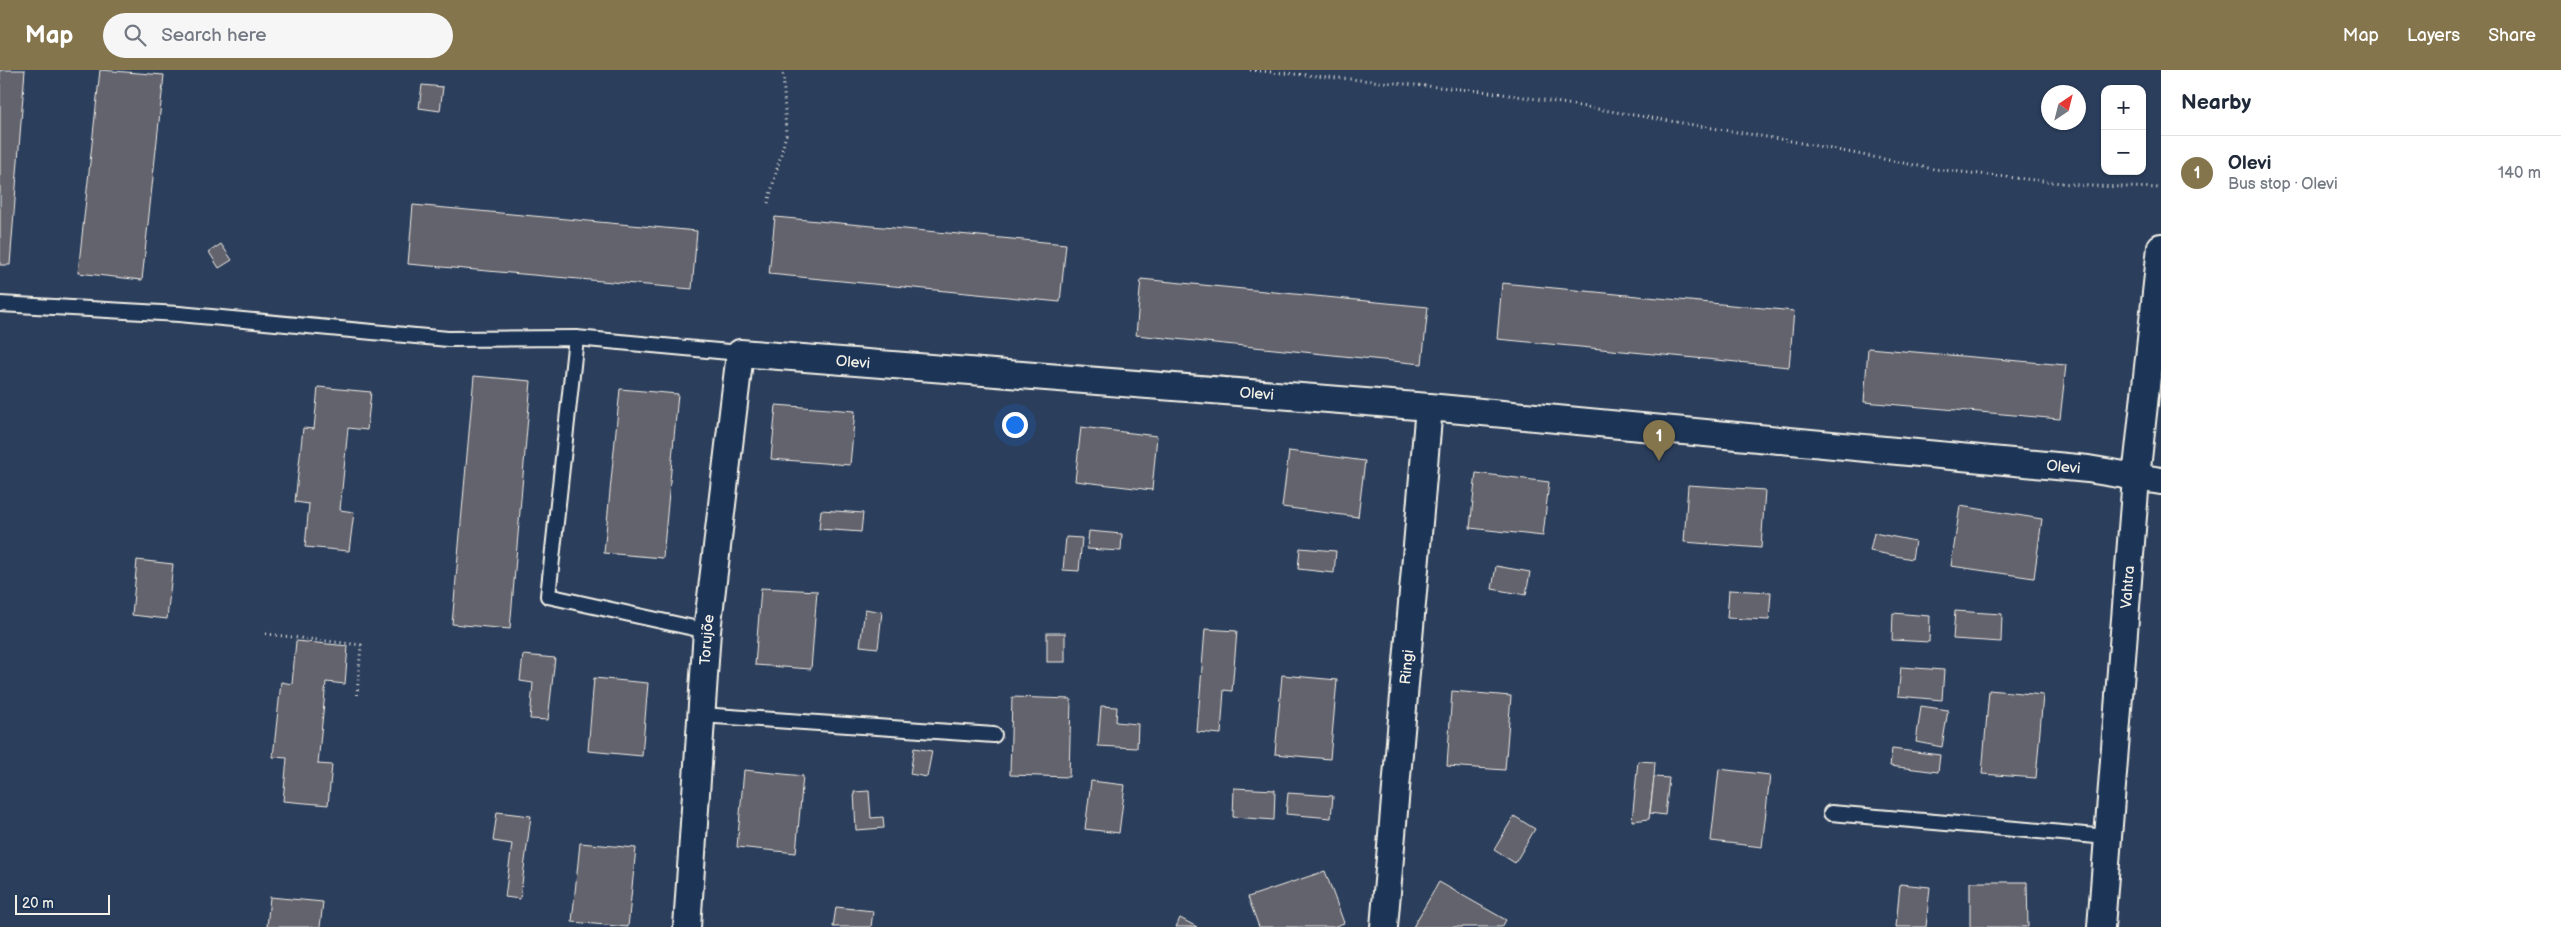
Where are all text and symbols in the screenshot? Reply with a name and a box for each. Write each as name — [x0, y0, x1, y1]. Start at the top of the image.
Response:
search box — [103, 13, 453, 58]
text: Map — [25, 21, 73, 50]
icon: search — [121, 21, 149, 49]
text: Search here — [161, 24, 267, 47]
text: Map — [2343, 25, 2379, 46]
text: Layers — [2407, 25, 2460, 46]
text: Share — [2488, 25, 2536, 46]
north arrow — [2041, 85, 2086, 130]
map controls — [2101, 85, 2146, 175]
button: + — [2101, 85, 2146, 130]
text: Nearby — [2181, 90, 2251, 115]
button: − — [2101, 130, 2146, 175]
text: Olevi — [2228, 152, 2271, 175]
text: 1 — [2194, 164, 2200, 183]
text: 140 m — [2498, 164, 2541, 183]
text: Bus stop · Olevi — [2228, 175, 2338, 194]
street label: Olevi — [835, 352, 871, 373]
street label: Olevi — [1239, 383, 1275, 405]
your location — [1002, 412, 1028, 438]
pin: 1 — [1643, 420, 1675, 461]
street label: Olevi — [2045, 456, 2081, 478]
street label: Vahtra — [2117, 565, 2139, 609]
street label: Torujõe — [696, 613, 719, 666]
street label: Ringi — [1396, 649, 1418, 685]
scale bar — [15, 892, 110, 915]
text: 20 m — [22, 895, 54, 912]

